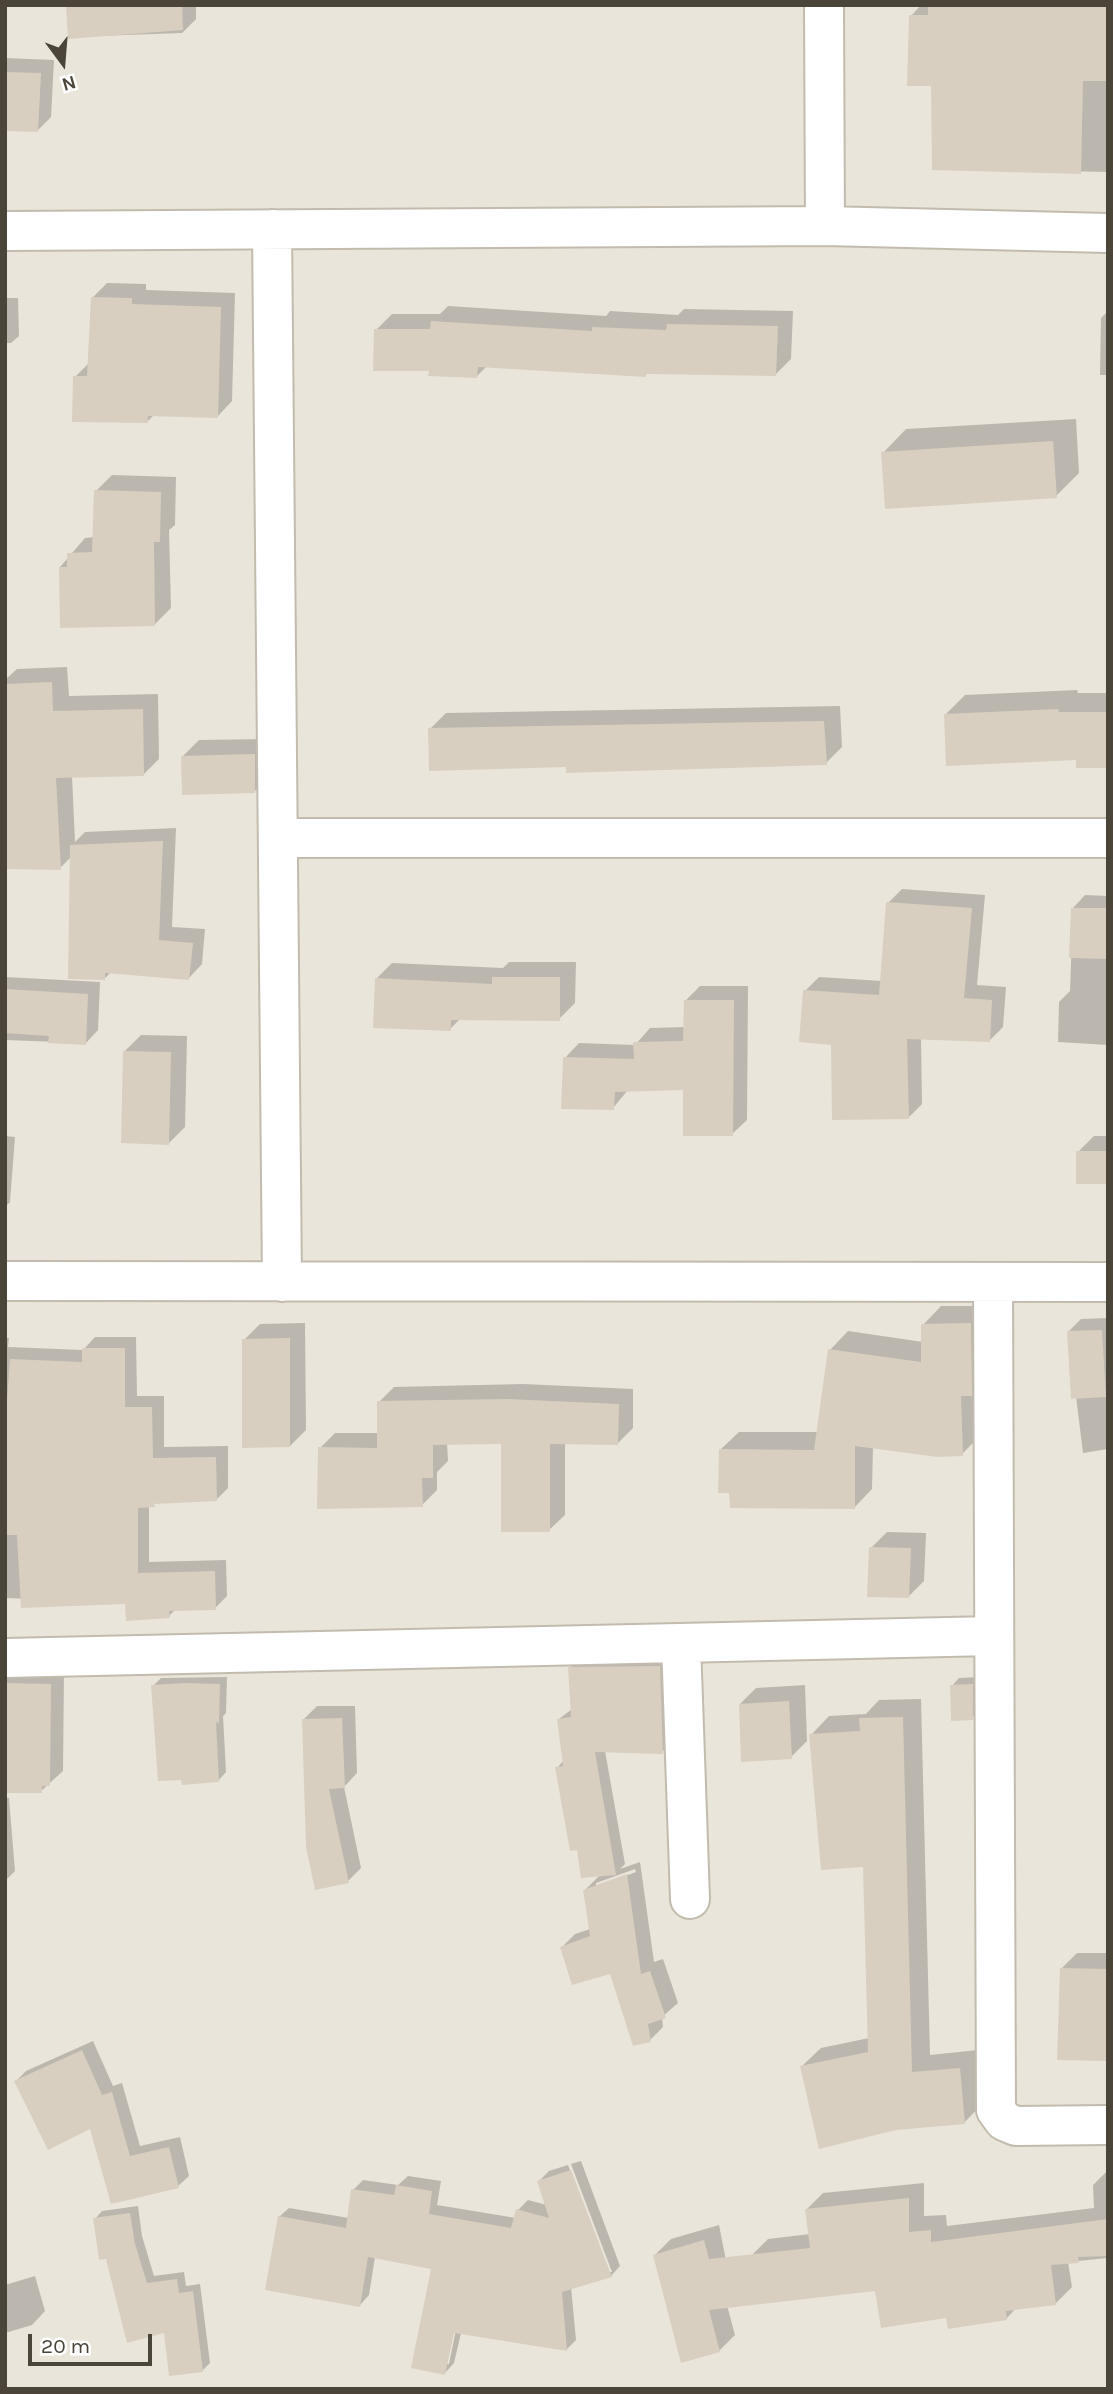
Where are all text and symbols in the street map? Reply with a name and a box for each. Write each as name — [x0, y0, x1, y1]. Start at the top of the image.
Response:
north arrow — [28, 28, 98, 98]
text: N — [59, 71, 78, 96]
scale bar — [32, 2320, 156, 2364]
text: 20 m — [41, 2334, 90, 2358]

